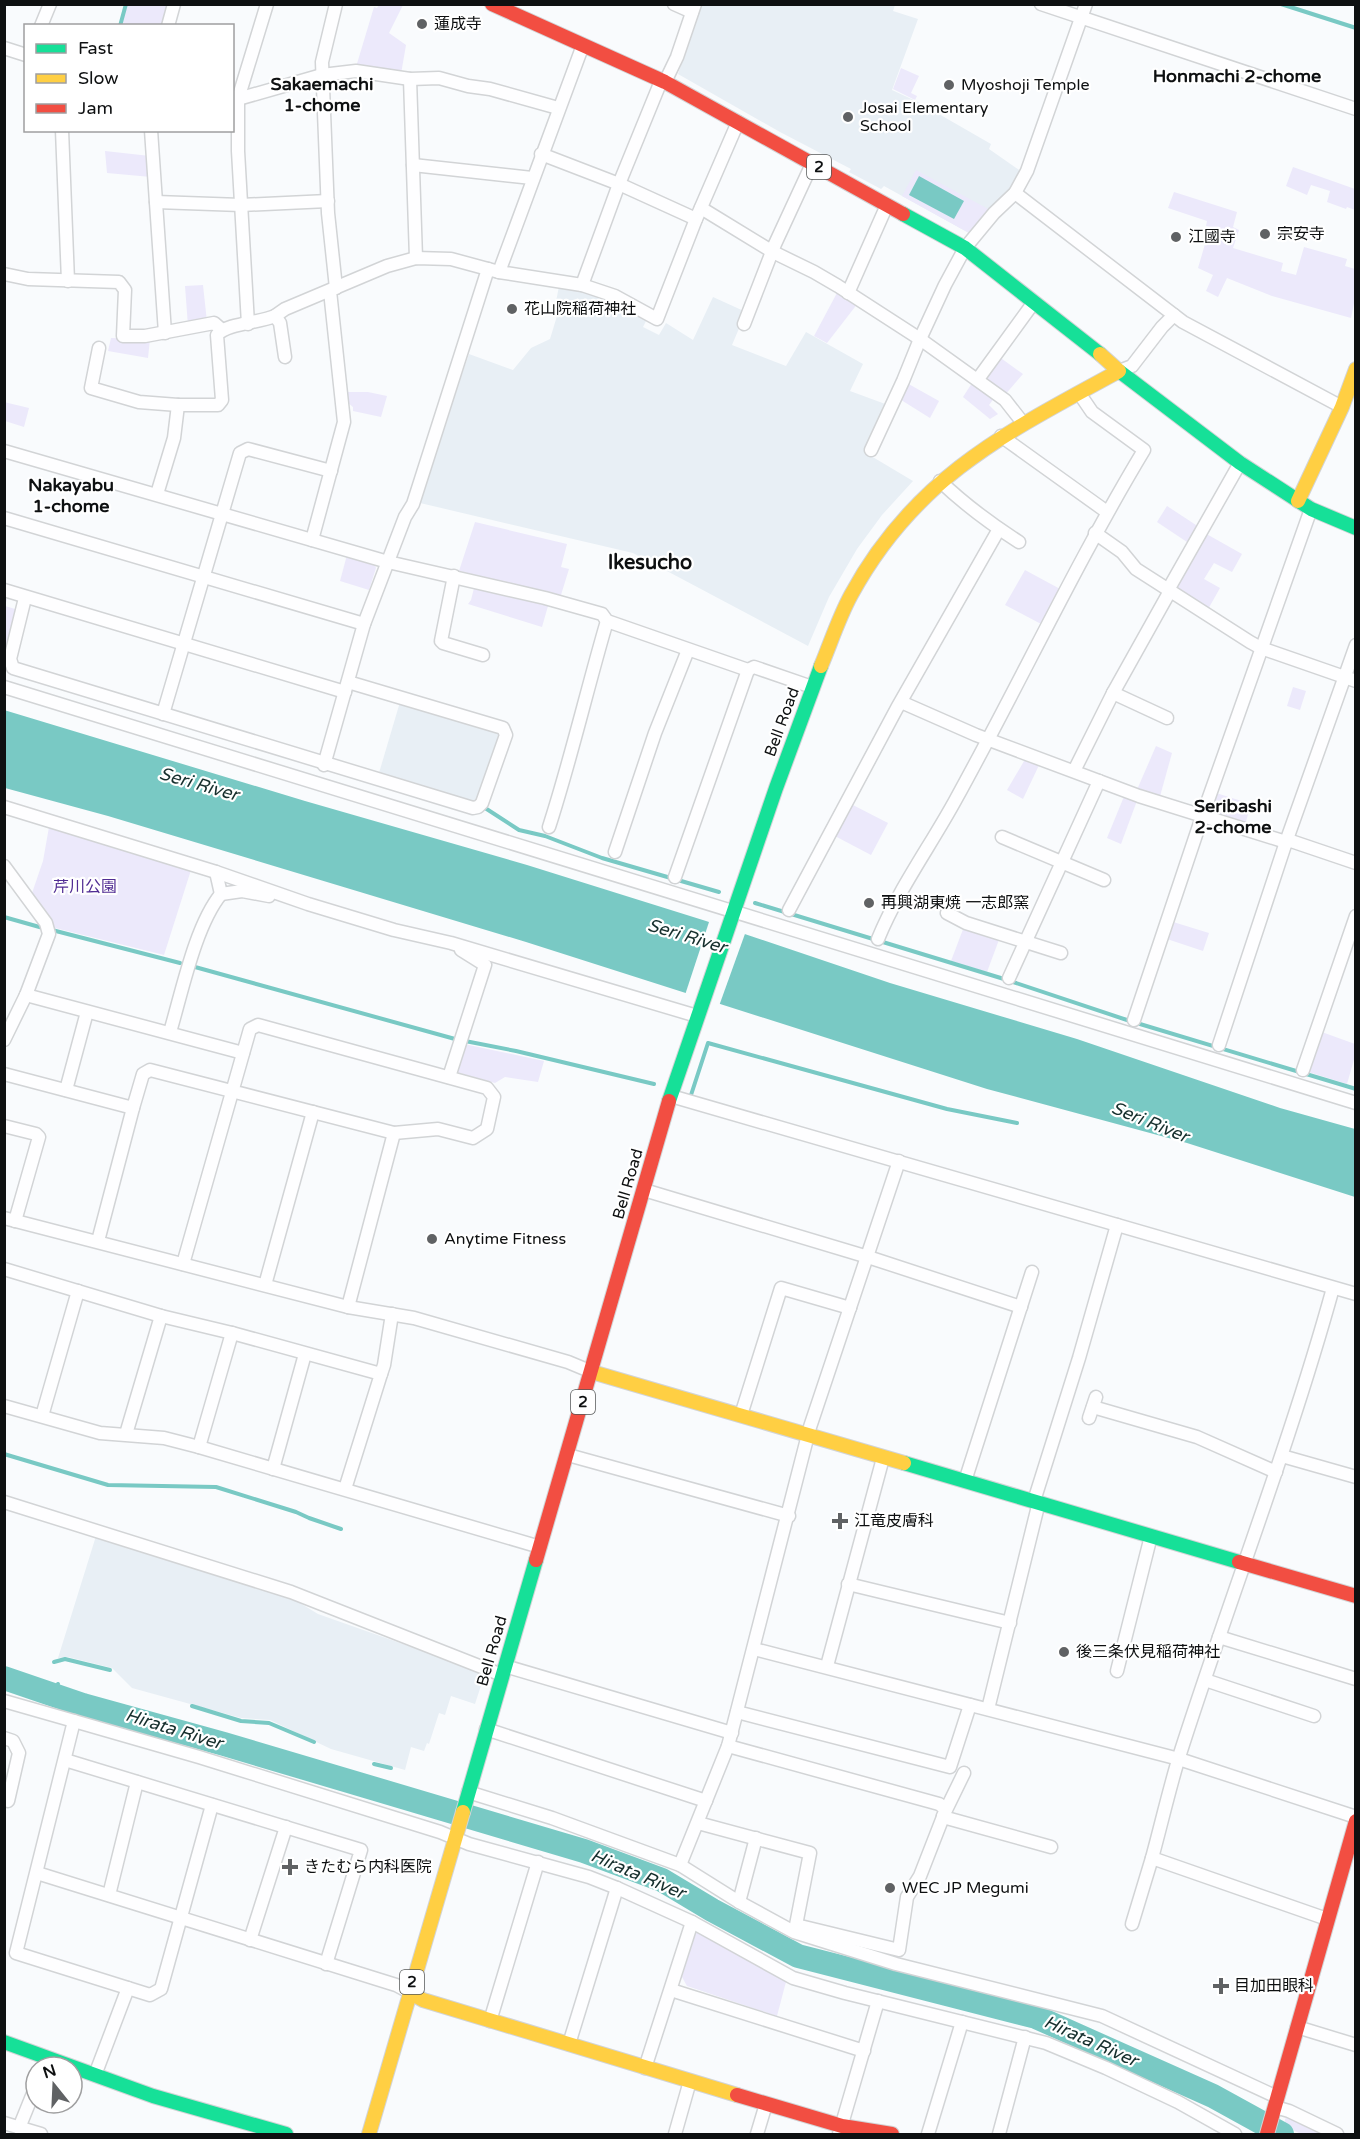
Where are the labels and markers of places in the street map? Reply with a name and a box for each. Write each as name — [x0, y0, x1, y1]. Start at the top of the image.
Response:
place label: 蓮成寺 — [434, 14, 482, 34]
marker: 蓮成寺 — [415, 17, 429, 31]
place label: Myoshoji Temple — [961, 75, 1089, 95]
marker: Myoshoji Temple — [942, 78, 956, 92]
place label: Josai Elementary School — [860, 98, 989, 136]
marker: Josai Elementary School — [841, 110, 855, 124]
place label: 宗安寺 — [1277, 224, 1325, 244]
place label: 江國寺 — [1188, 227, 1236, 247]
marker: 宗安寺 — [1258, 227, 1272, 241]
marker: 江國寺 — [1169, 230, 1183, 244]
place label: 花山院稲荷神社 — [524, 299, 636, 319]
marker: 花山院稲荷神社 — [505, 302, 519, 316]
place label: 再興湖東焼 一志郎窯 — [881, 893, 1029, 913]
marker: 再興湖東焼 一志郎窯 — [862, 896, 876, 910]
place label: Anytime Fitness — [444, 1229, 566, 1249]
marker: Anytime Fitness — [425, 1232, 439, 1246]
place label: 江竜皮膚科 — [854, 1511, 934, 1531]
marker: 江竜皮膚科 — [831, 1512, 849, 1530]
place label: 後三条伏見稲荷神社 — [1076, 1642, 1220, 1662]
marker: 後三条伏見稲荷神社 — [1057, 1645, 1071, 1659]
place label: きたむら内科医院 — [304, 1857, 432, 1877]
marker: きたむら内科医院 — [281, 1858, 299, 1876]
place label: WEC JP Megumi — [902, 1878, 1029, 1898]
marker: WEC JP Megumi — [883, 1881, 897, 1895]
place label: 目加田眼科 — [1234, 1976, 1314, 1996]
marker: 目加田眼科 — [1212, 1977, 1230, 1995]

